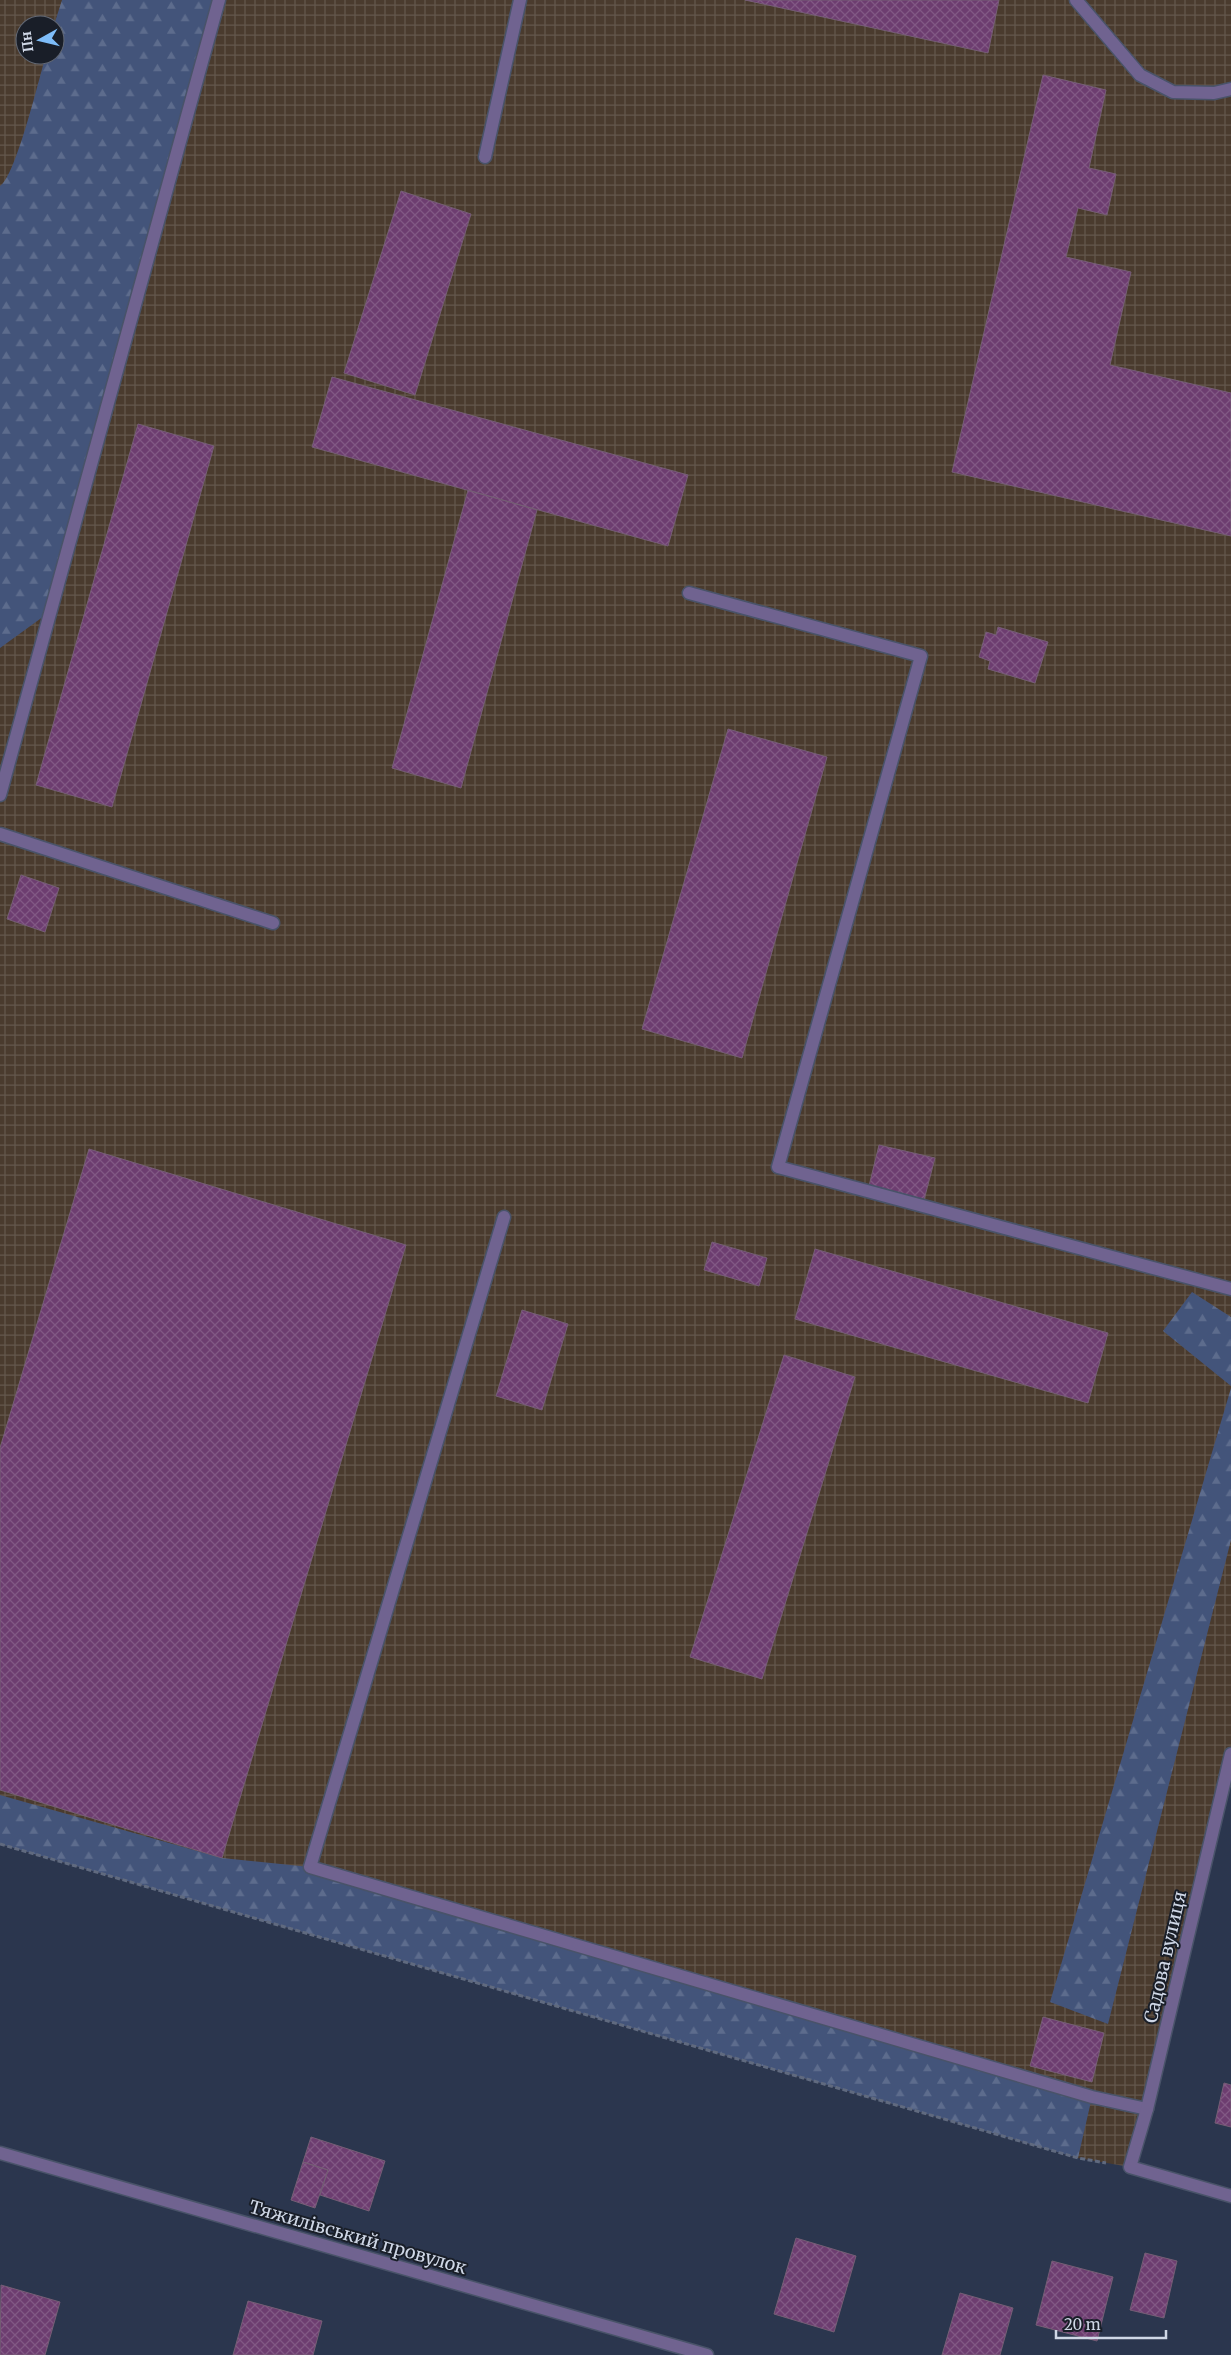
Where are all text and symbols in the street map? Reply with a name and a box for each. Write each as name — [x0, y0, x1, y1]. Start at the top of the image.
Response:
north arrow — [15, 15, 65, 65]
text: Пн — [17, 30, 38, 53]
street label: Садова вулиця — [1139, 1889, 1191, 2025]
street label: Тяжилівський провулок — [247, 2195, 470, 2279]
scale bar — [1056, 2308, 1166, 2340]
text: 20 m — [1064, 2315, 1101, 2334]

